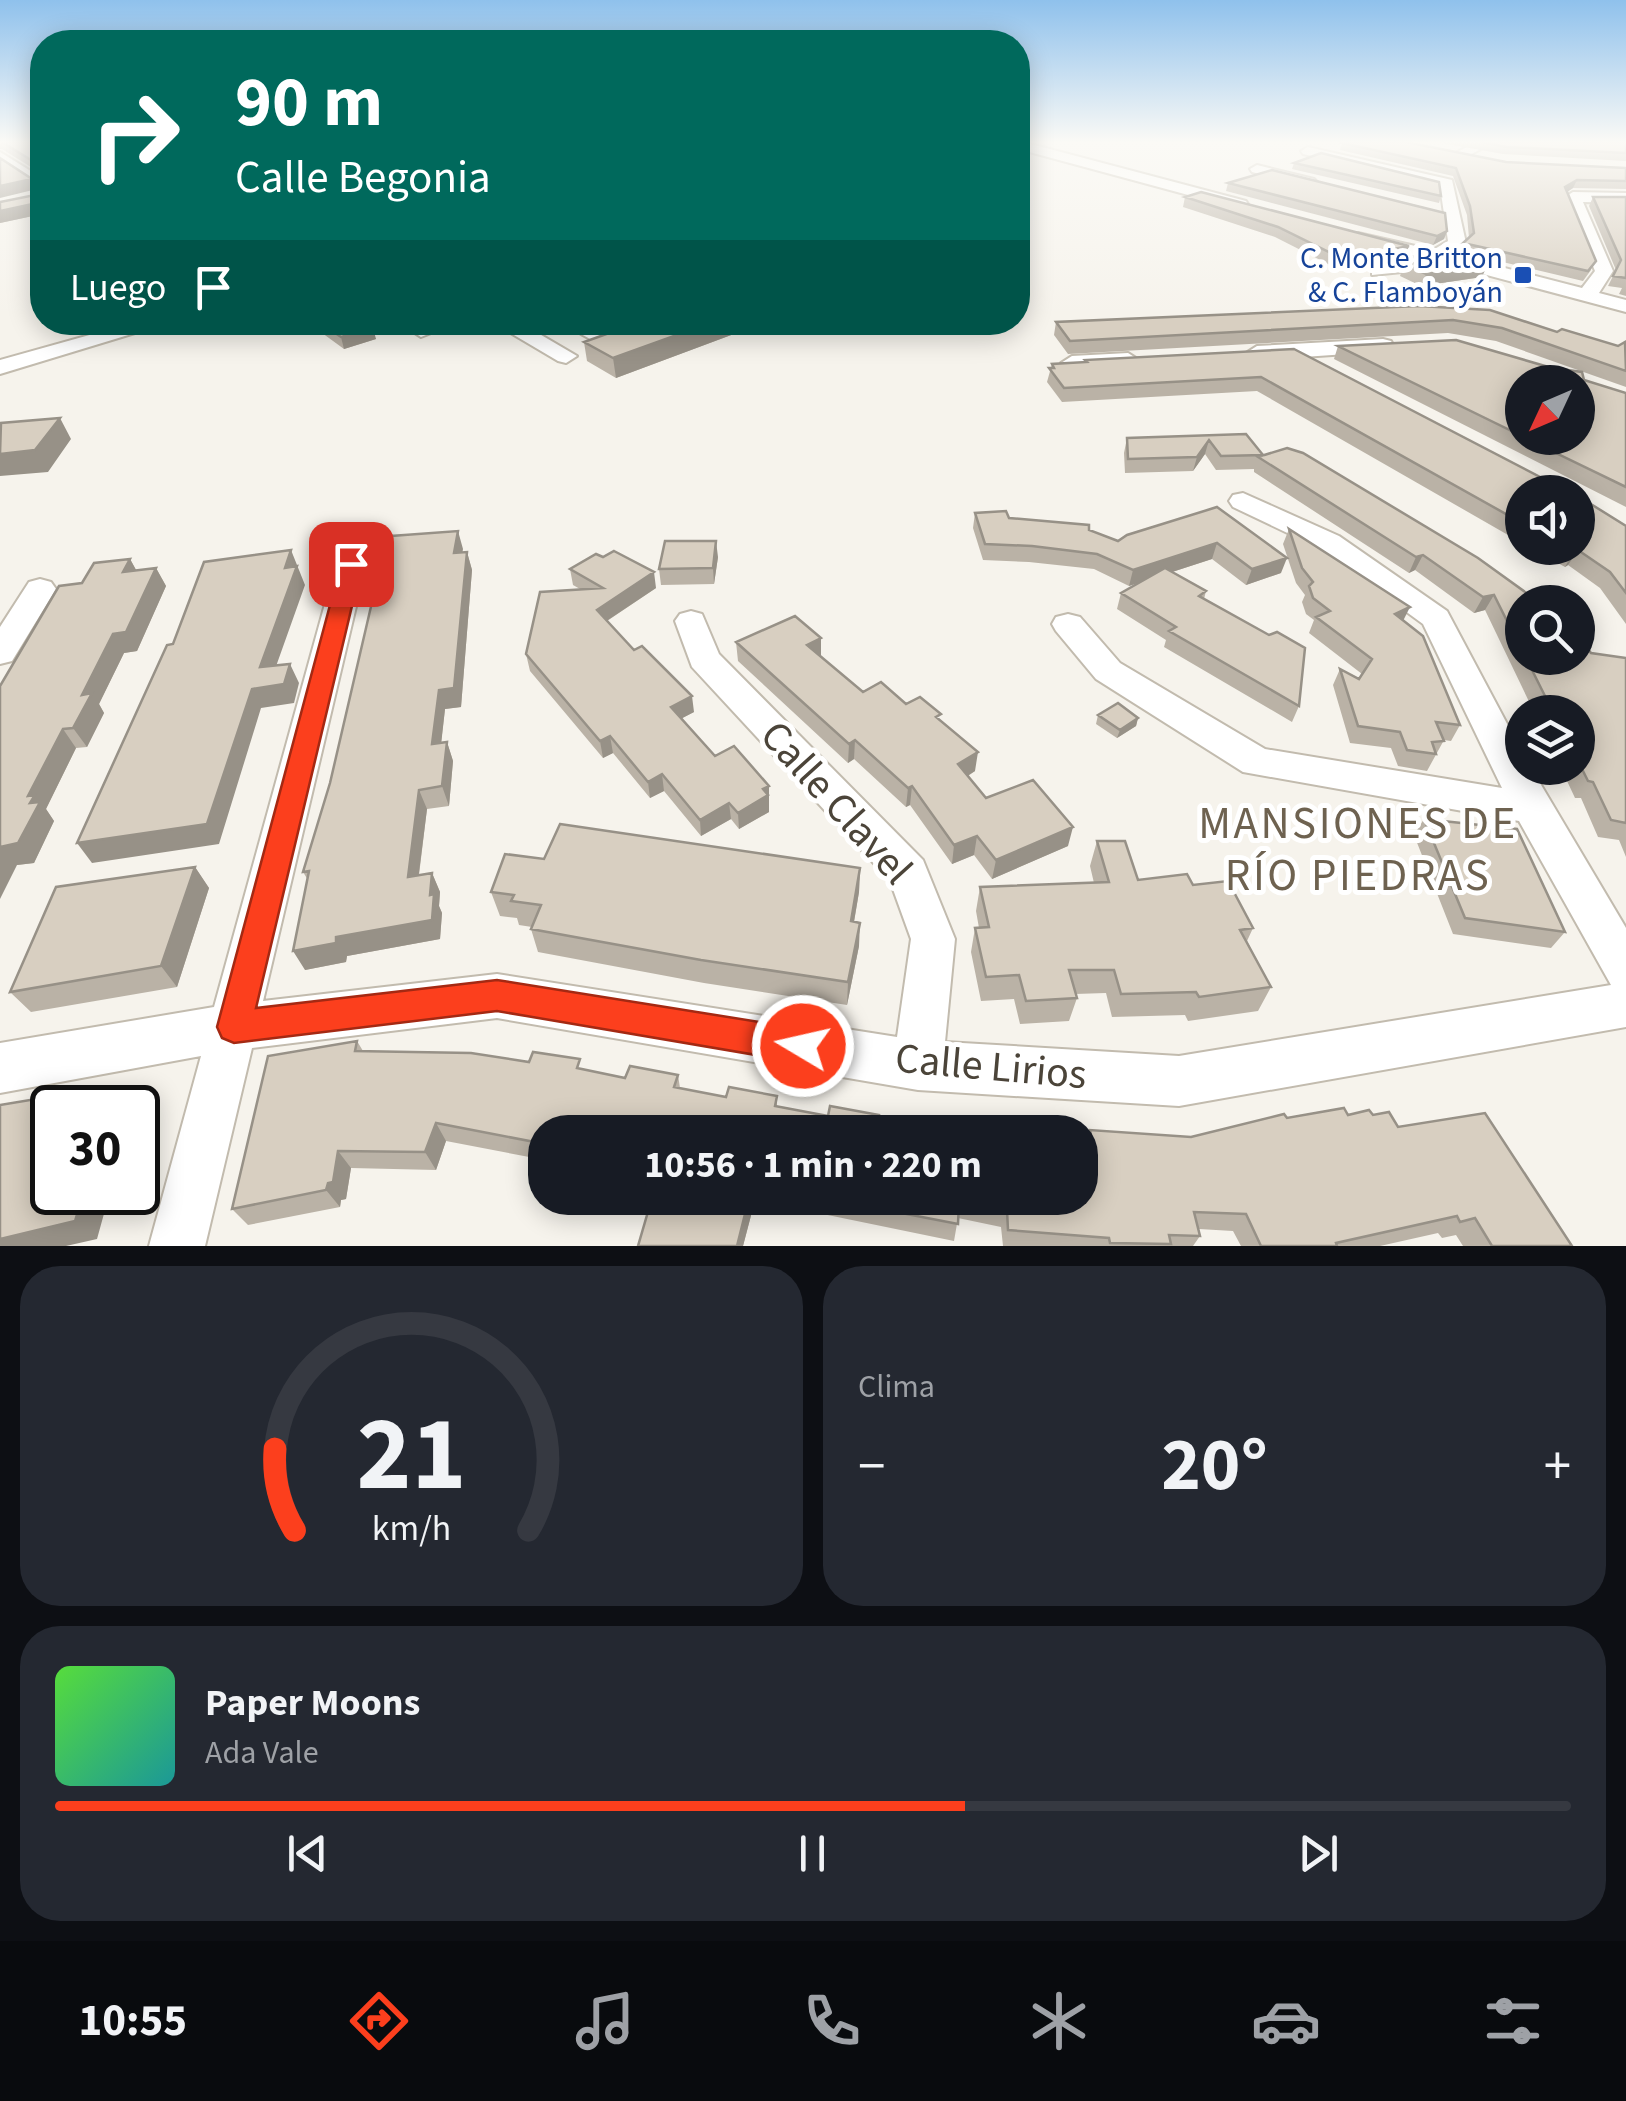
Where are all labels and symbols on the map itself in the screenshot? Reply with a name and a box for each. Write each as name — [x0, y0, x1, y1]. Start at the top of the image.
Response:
place label: C. Monte Britton & C. Flamboyán — [1300, 237, 1503, 314]
marker: C. Monte Britton & C. Flamboyán — [1512, 264, 1534, 286]
north arrow — [1505, 365, 1595, 455]
pin — [309, 522, 394, 607]
street label: Calle Clavel — [746, 708, 926, 898]
district label: MANSIONES DE RÍO PIEDRAS — [1198, 792, 1518, 908]
position arrow — [751, 994, 855, 1098]
street label: Calle Lirios — [893, 1029, 1089, 1105]
speed limit sign: 30 — [30, 1085, 160, 1215]

